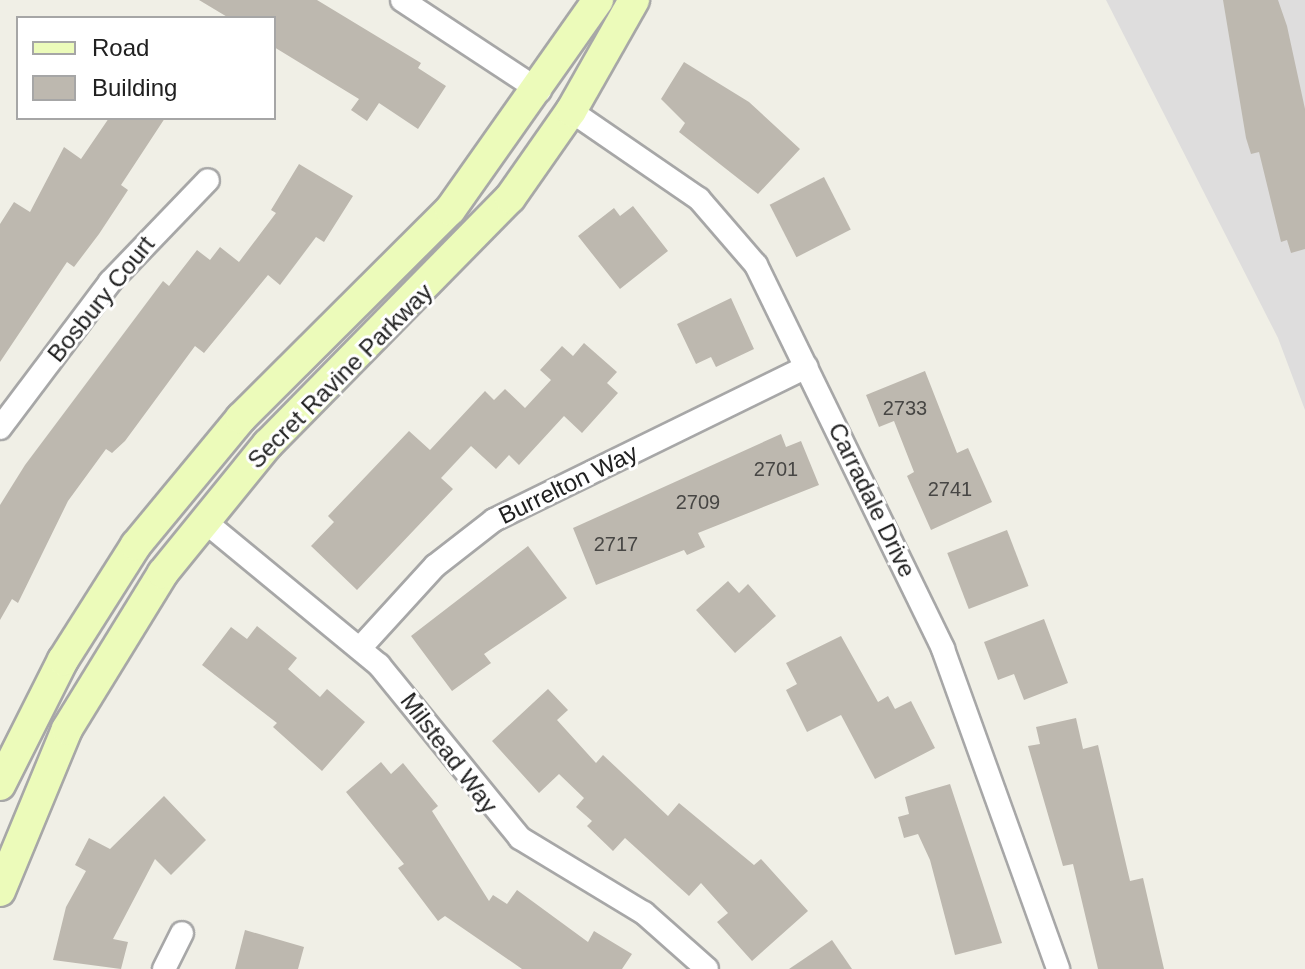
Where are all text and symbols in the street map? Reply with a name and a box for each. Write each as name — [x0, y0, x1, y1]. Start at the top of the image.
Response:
legend — [16, 16, 276, 120]
text: Road — [92, 34, 149, 61]
text: Building — [92, 74, 177, 101]
street label: Bosbury Court — [42, 230, 160, 368]
street label: Secret Ravine Parkway — [242, 278, 438, 474]
house number: 2733 — [883, 396, 927, 420]
street label: Carradale Drive — [822, 418, 922, 582]
street label: Burrelton Way — [494, 438, 642, 530]
house number: 2701 — [754, 457, 798, 481]
house number: 2741 — [928, 477, 972, 501]
house number: 2709 — [676, 490, 720, 514]
house number: 2717 — [594, 532, 638, 556]
street label: Milstead Way — [394, 687, 504, 819]

